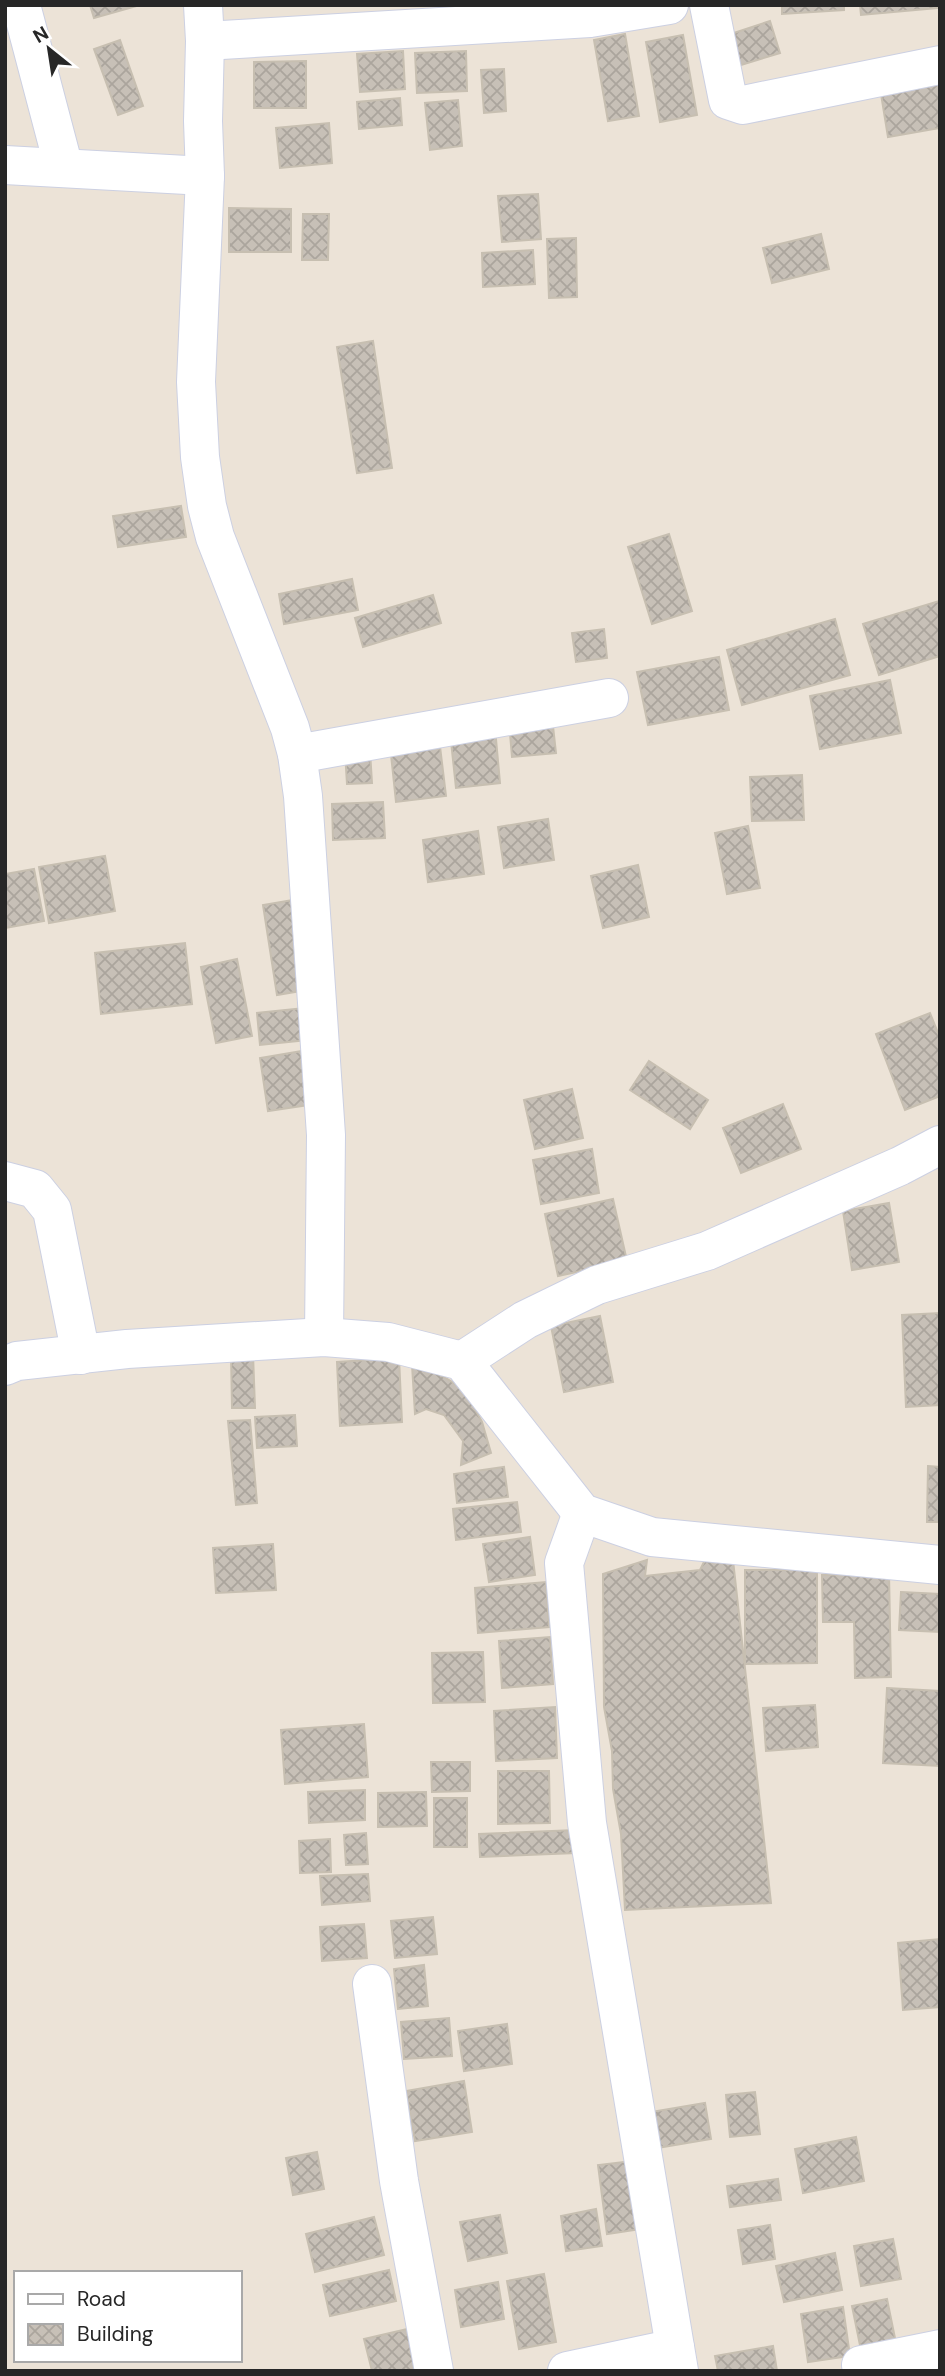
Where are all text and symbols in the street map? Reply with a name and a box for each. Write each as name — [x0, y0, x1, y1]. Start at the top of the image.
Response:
north arrow — [14, 14, 84, 84]
text: N — [28, 20, 53, 49]
legend — [14, 2271, 242, 2362]
text: Road — [77, 2285, 126, 2313]
text: Building — [77, 2320, 154, 2348]

